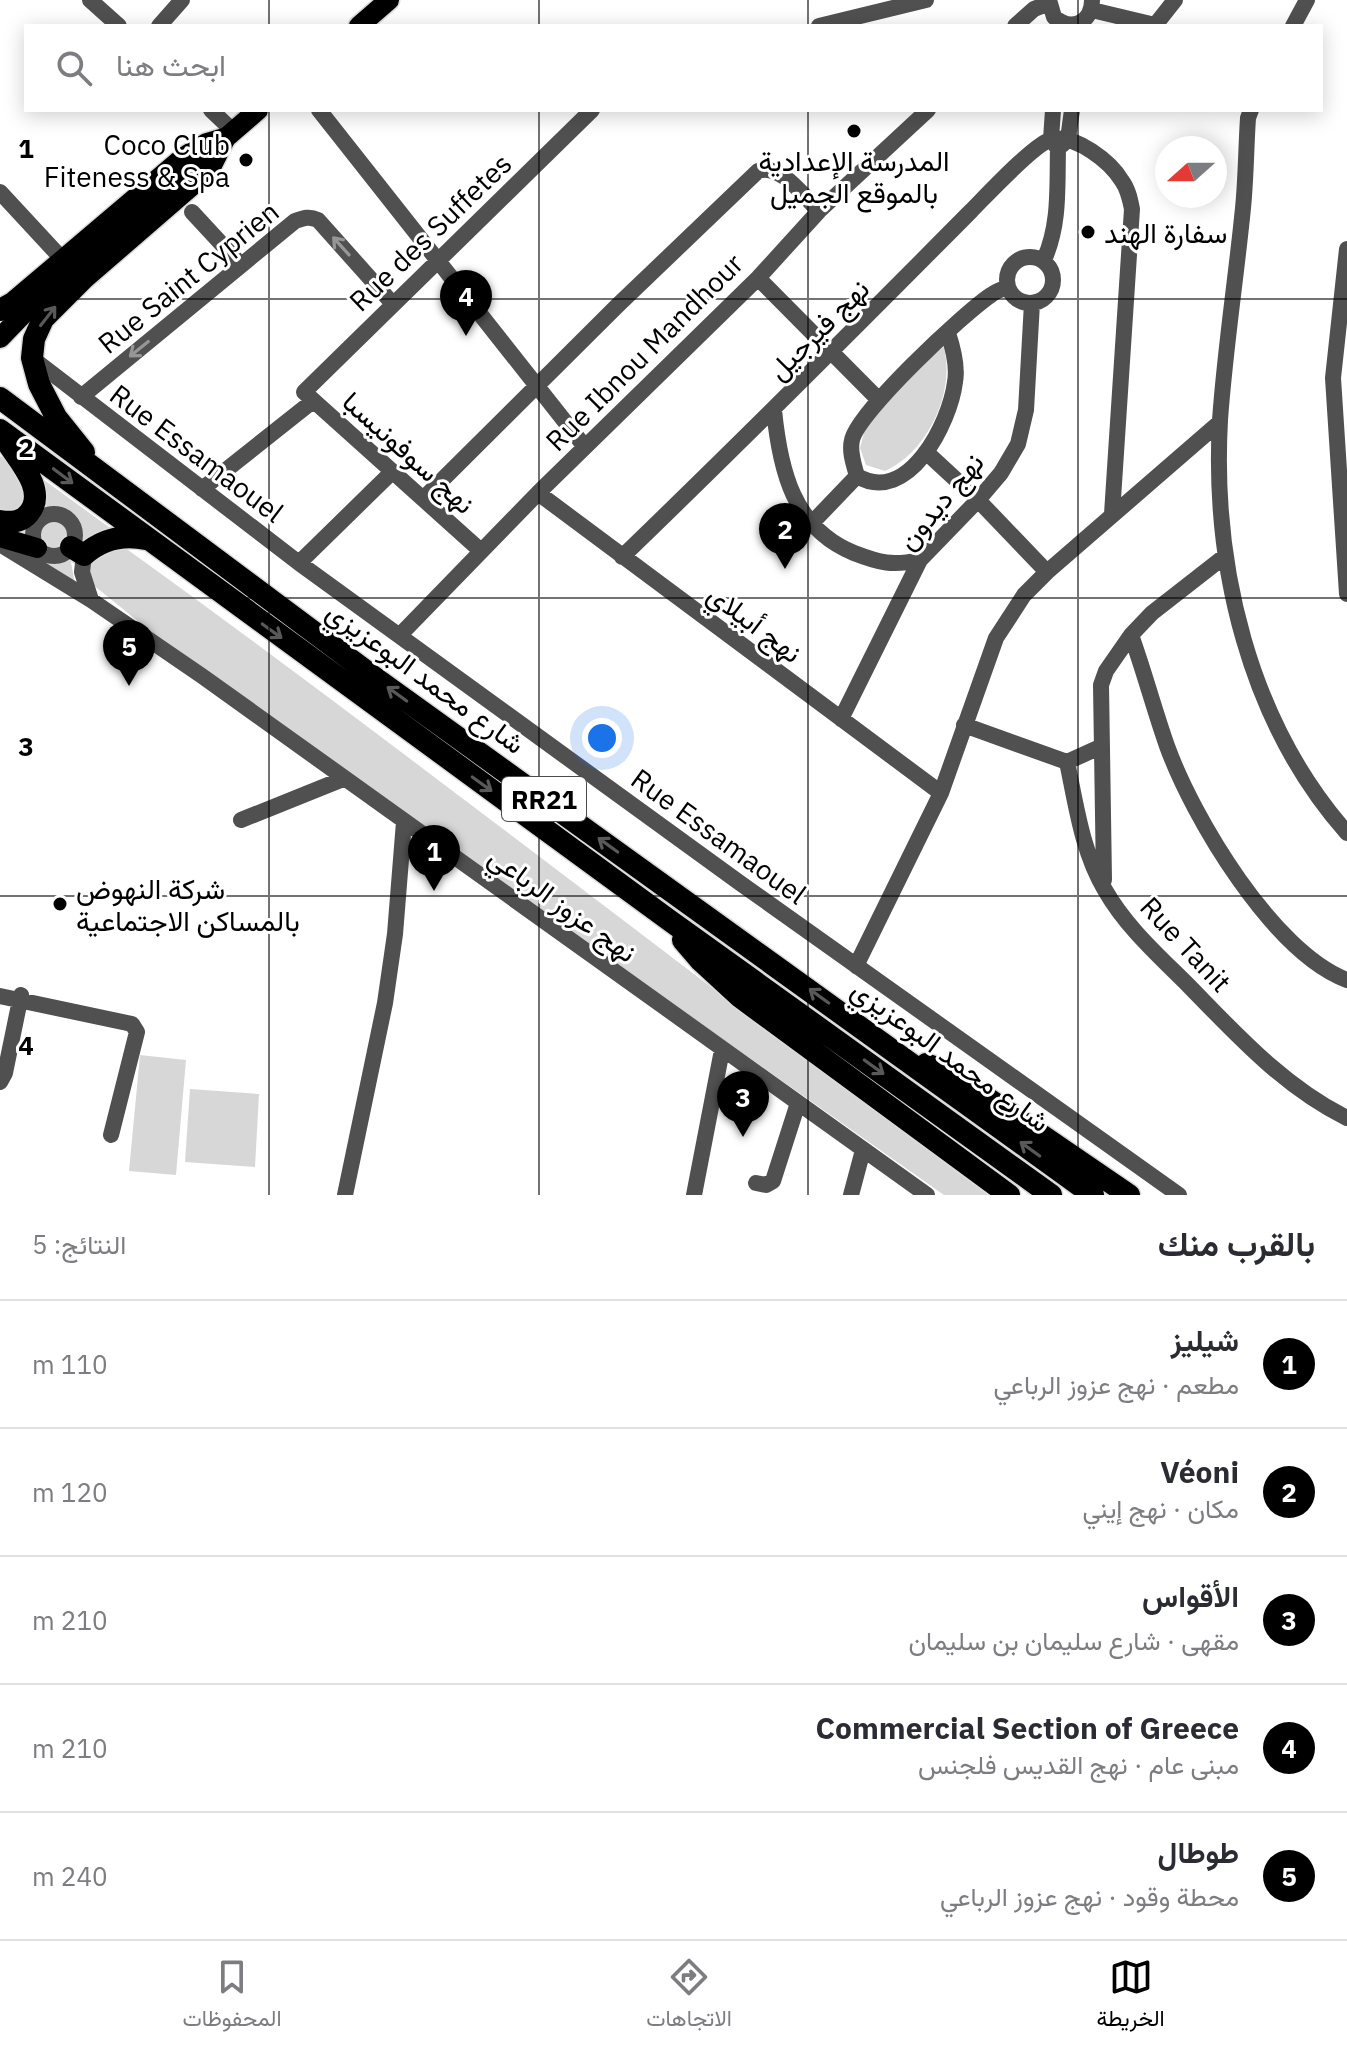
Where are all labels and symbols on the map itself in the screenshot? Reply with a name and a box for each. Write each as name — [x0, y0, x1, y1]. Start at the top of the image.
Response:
marker: المدرسة الإعدادية بالموقع الجميل — [845, 122, 863, 140]
place label: Coco Club Fiteness & Spa — [44, 126, 230, 195]
text: 1 — [18, 131, 34, 165]
north arrow — [1155, 136, 1227, 208]
place label: المدرسة الإعدادية بالموقع الجميل — [758, 142, 950, 213]
street label: Rue des Suffetes — [341, 145, 519, 319]
marker: Coco Club Fiteness & Spa — [237, 151, 255, 169]
street label: Rue Saint Cyprien — [90, 193, 286, 361]
place label: سفارة الهند — [1104, 214, 1227, 251]
marker: سفارة الهند — [1079, 223, 1097, 241]
one-way arrow — [332, 236, 350, 256]
street label: Rue Ibnou Mandhour — [537, 245, 751, 459]
pin: 4 — [440, 270, 492, 336]
street label: نهج فيرجيل — [759, 270, 878, 389]
one-way arrow — [40, 306, 57, 327]
one-way arrow — [129, 340, 150, 358]
street label: Rue Essamaouel — [103, 376, 291, 530]
street label: نهج سوفونيسبا — [333, 383, 483, 523]
text: 2 — [18, 430, 34, 464]
street label: نهج ديدون — [888, 445, 993, 559]
one-way arrow — [52, 467, 73, 484]
pin: 2 — [759, 503, 811, 569]
street label: نهج أبيلاي — [697, 575, 810, 675]
street label: شارع محمد البوعزيزي — [316, 592, 533, 766]
pin: 5 — [103, 620, 155, 686]
one-way arrow — [261, 622, 283, 639]
one-way arrow — [386, 686, 408, 702]
your location — [582, 718, 622, 758]
text: 3 — [18, 729, 34, 763]
street label: Rue Essamaouel — [624, 760, 814, 912]
one-way arrow — [471, 775, 493, 792]
road number: RR21 — [502, 777, 586, 821]
pin: 1 — [408, 825, 460, 891]
one-way arrow — [598, 837, 619, 854]
street label: نهج عزوز الرباعي — [479, 838, 644, 974]
place label: شركة النهوض بالمساكن الاجتماعية — [76, 870, 300, 939]
street label: Rue Tanit — [1132, 888, 1240, 1000]
marker: شركة النهوض بالمساكن الاجتماعية — [51, 895, 69, 913]
street label: شارع محمد البوعزيزي — [841, 970, 1058, 1144]
one-way arrow — [809, 988, 831, 1005]
text: 4 — [18, 1028, 34, 1062]
one-way arrow — [863, 1059, 885, 1076]
pin: 3 — [717, 1071, 769, 1137]
one-way arrow — [1019, 1141, 1041, 1157]

